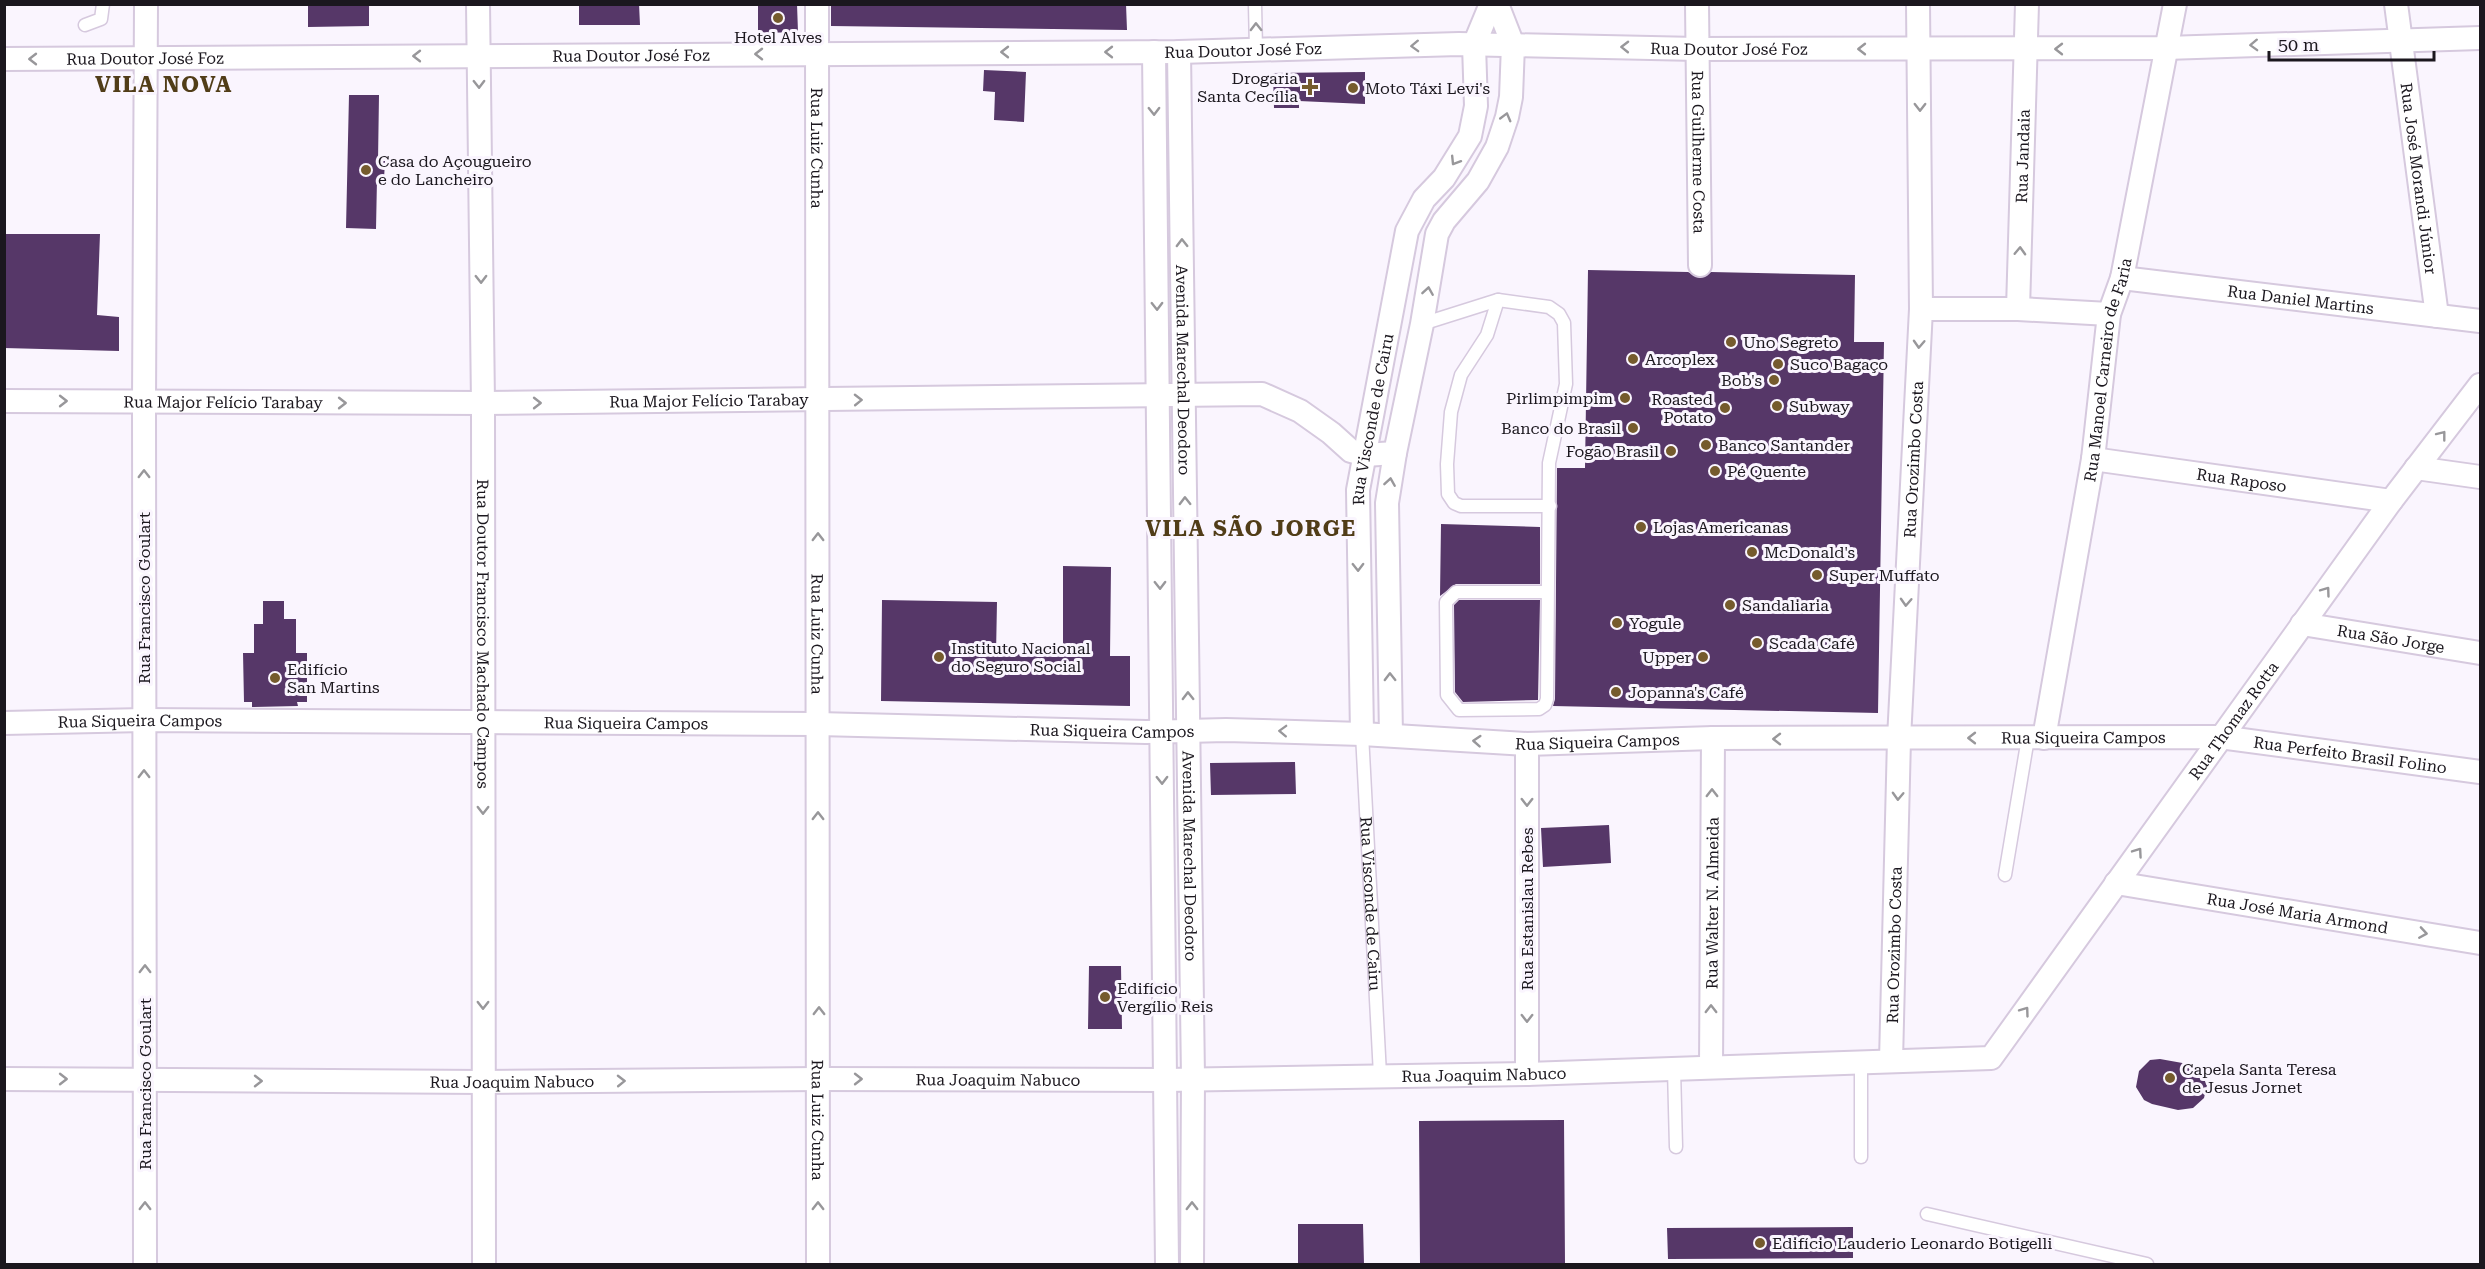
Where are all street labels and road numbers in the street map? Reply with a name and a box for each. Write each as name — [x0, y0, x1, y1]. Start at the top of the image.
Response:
street label: Rua Doutor José Foz — [1164, 39, 1322, 62]
street label: Rua Doutor José Foz — [1650, 39, 1808, 59]
street label: Rua Doutor José Foz — [552, 46, 710, 66]
street label: Rua Doutor José Foz — [66, 49, 224, 69]
street label: Rua Guilherme Costa — [1688, 70, 1709, 234]
street label: Rua José Morandi Júnior — [2396, 82, 2440, 276]
street label: Rua Luiz Cunha — [807, 88, 826, 209]
street label: Rua Jandaia — [2012, 109, 2034, 203]
street label: Rua Manoel Carneiro de Faria — [2080, 256, 2136, 483]
street label: Avenida Marechal Deodoro — [1172, 265, 1194, 476]
street label: Rua Daniel Martins — [2226, 282, 2375, 318]
street label: Rua Visconde de Cairu — [1348, 332, 1397, 506]
street label: Rua Orozimbo Costa — [1900, 380, 1927, 539]
street label: Rua Major Felício Tarabay — [609, 390, 809, 412]
street label: Rua Major Felício Tarabay — [123, 392, 323, 412]
street label: Rua Raposo — [2195, 465, 2288, 496]
street label: Rua Doutor Francisco Machado Campos — [473, 479, 492, 789]
street label: Rua Francisco Goulart — [135, 512, 154, 684]
street label: Rua Luiz Cunha — [807, 574, 827, 695]
street label: Rua São Jorge — [2336, 621, 2446, 657]
street label: Rua Thomaz Rotta — [2185, 658, 2283, 783]
street label: Rua Siqueira Campos — [58, 711, 223, 732]
street label: Rua Siqueira Campos — [544, 713, 709, 733]
street label: Rua Siqueira Campos — [1029, 720, 1195, 742]
street label: Rua Siqueira Campos — [2001, 728, 2166, 747]
street label: Rua Siqueira Campos — [1515, 730, 1680, 754]
street label: Rua Perfeito Brasil Folino — [2252, 733, 2448, 777]
street label: Avenida Marechal Deodoro — [1179, 751, 1200, 961]
street label: Rua Visconde de Cairu — [1356, 816, 1385, 992]
street label: Rua Walter N. Almeida — [1702, 817, 1723, 989]
street label: Rua Estanislau Rebes — [1518, 827, 1537, 990]
street label: Rua Orozimbo Costa — [1883, 866, 1906, 1024]
street label: Rua José Maria Armond — [2205, 889, 2390, 938]
street label: Rua Francisco Goulart — [136, 998, 155, 1170]
street label: Rua Luiz Cunha — [808, 1060, 827, 1181]
street label: Rua Joaquim Nabuco — [1401, 1064, 1567, 1086]
street label: Rua Joaquim Nabuco — [916, 1070, 1081, 1090]
street label: Rua Joaquim Nabuco — [430, 1072, 595, 1092]

